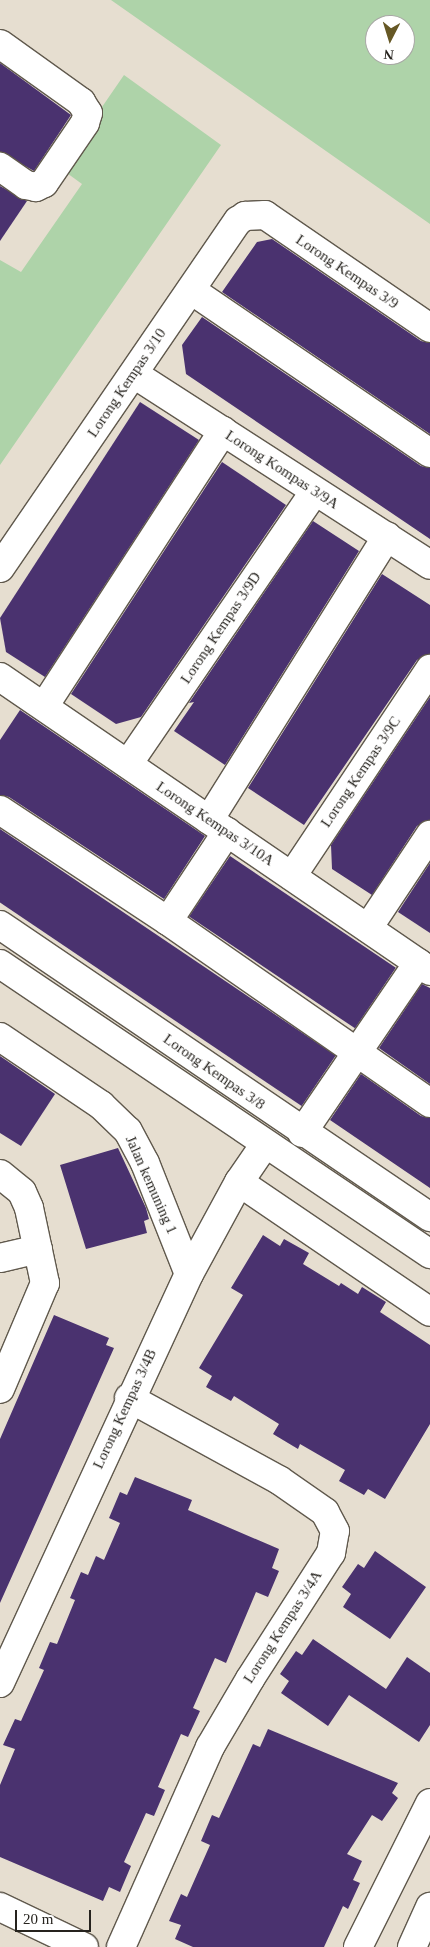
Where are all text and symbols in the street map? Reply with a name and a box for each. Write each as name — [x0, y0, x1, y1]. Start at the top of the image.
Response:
north arrow — [365, 15, 415, 65]
text: N — [383, 47, 394, 62]
street label: Lorong Kempas 3/9 — [292, 231, 402, 313]
street label: Lorong Kempas 3/10 — [84, 325, 170, 441]
street label: Lorong Kompas 3/9A — [222, 427, 342, 513]
street label: Lorong Kempas 3/9D — [177, 569, 265, 687]
street label: Lorong Kempas 3/9C — [317, 713, 405, 831]
street label: Lorong Kempas 3/10A — [153, 778, 277, 870]
street label: Lorong Kempas 3/8 — [160, 1030, 268, 1114]
street label: Jalan kemuning 1 — [121, 1133, 181, 1237]
street label: Lorong Kempas 3/4B — [89, 1346, 161, 1472]
street label: Lorong Kempas 3/4A — [240, 1567, 326, 1687]
scale bar — [18, 1900, 94, 1932]
text: 20 m — [23, 1911, 53, 1927]

